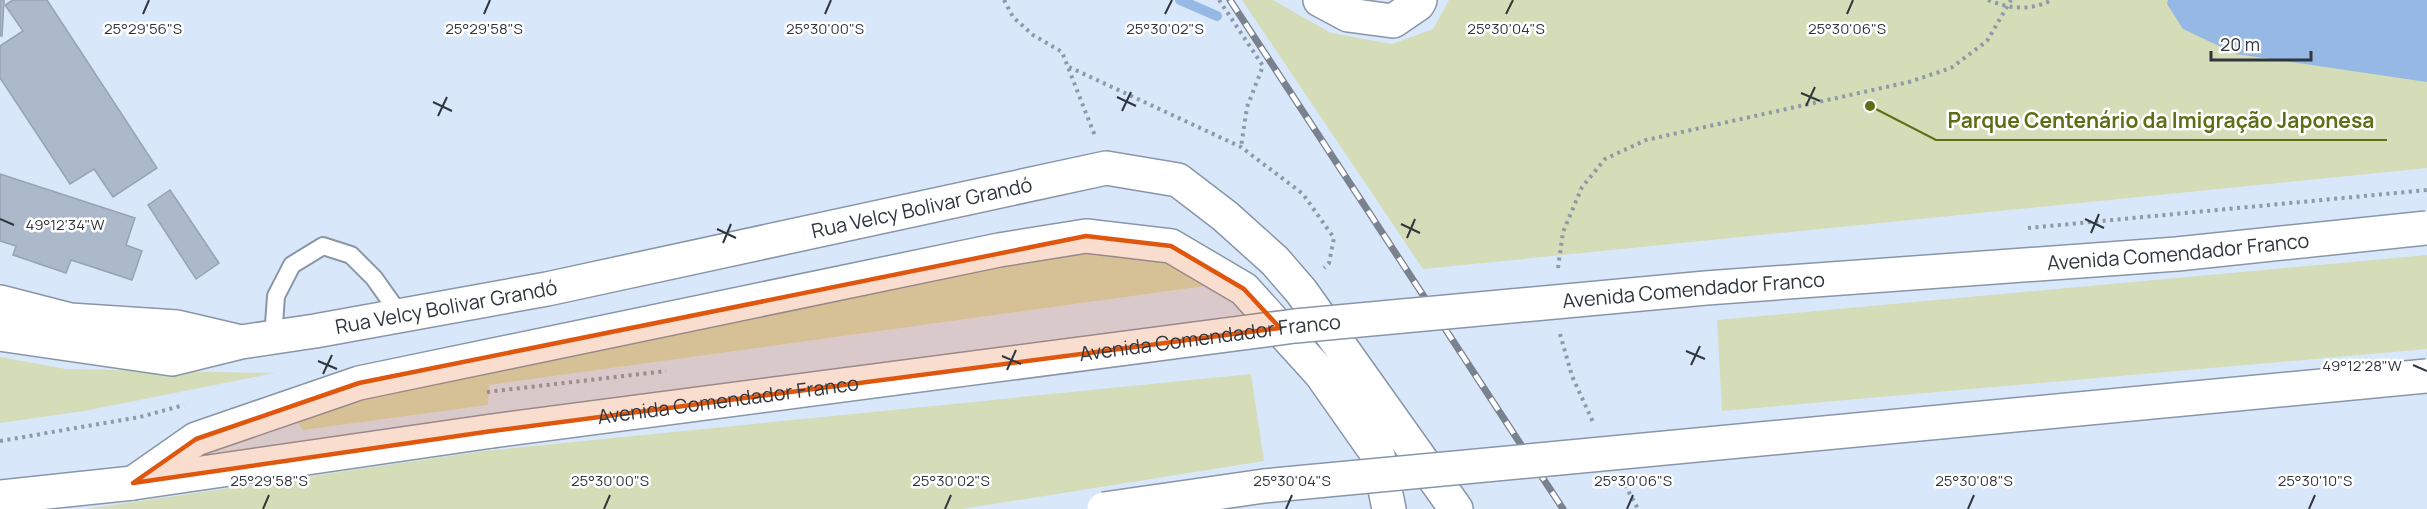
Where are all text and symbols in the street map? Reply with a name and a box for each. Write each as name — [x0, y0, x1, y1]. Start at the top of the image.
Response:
text: 25°29'56"S — [104, 18, 182, 39]
text: 25°29'58"S — [445, 18, 523, 39]
text: 25°30'00"S — [786, 18, 864, 39]
text: 25°30'02"S — [1126, 18, 1204, 39]
text: 25°30'04"S — [1467, 18, 1545, 39]
text: 25°30'06"S — [1808, 18, 1886, 39]
scale bar — [2211, 24, 2312, 62]
text: 20 m — [2220, 32, 2260, 56]
callout: Parque Centenário da Imigração Japonesa — [1936, 101, 2387, 140]
text: Parque Centenário da Imigração Japonesa — [1948, 106, 2374, 134]
street label: Rua Velcy Bolivar Grandó — [809, 170, 1035, 244]
text: 49°12'34"W — [26, 214, 104, 235]
street label: Avenida Comendador Franco — [2046, 226, 2311, 276]
street label: Avenida Comendador Franco — [1561, 265, 1826, 314]
street label: Rua Velcy Bolivar Grandó — [333, 273, 560, 340]
street label: Avenida Comendador Franco — [1078, 308, 1342, 367]
text: 49°12'28"W — [2322, 355, 2402, 376]
street label: Avenida Comendador Franco — [596, 369, 860, 430]
text: 25°29'58"S — [230, 470, 308, 491]
text: 25°30'00"S — [571, 470, 649, 491]
text: 25°30'02"S — [912, 470, 990, 491]
text: 25°30'04"S — [1253, 470, 1331, 491]
text: 25°30'06"S — [1594, 470, 1672, 491]
text: 25°30'08"S — [1935, 470, 2013, 491]
text: 25°30'10"S — [2278, 470, 2352, 491]

